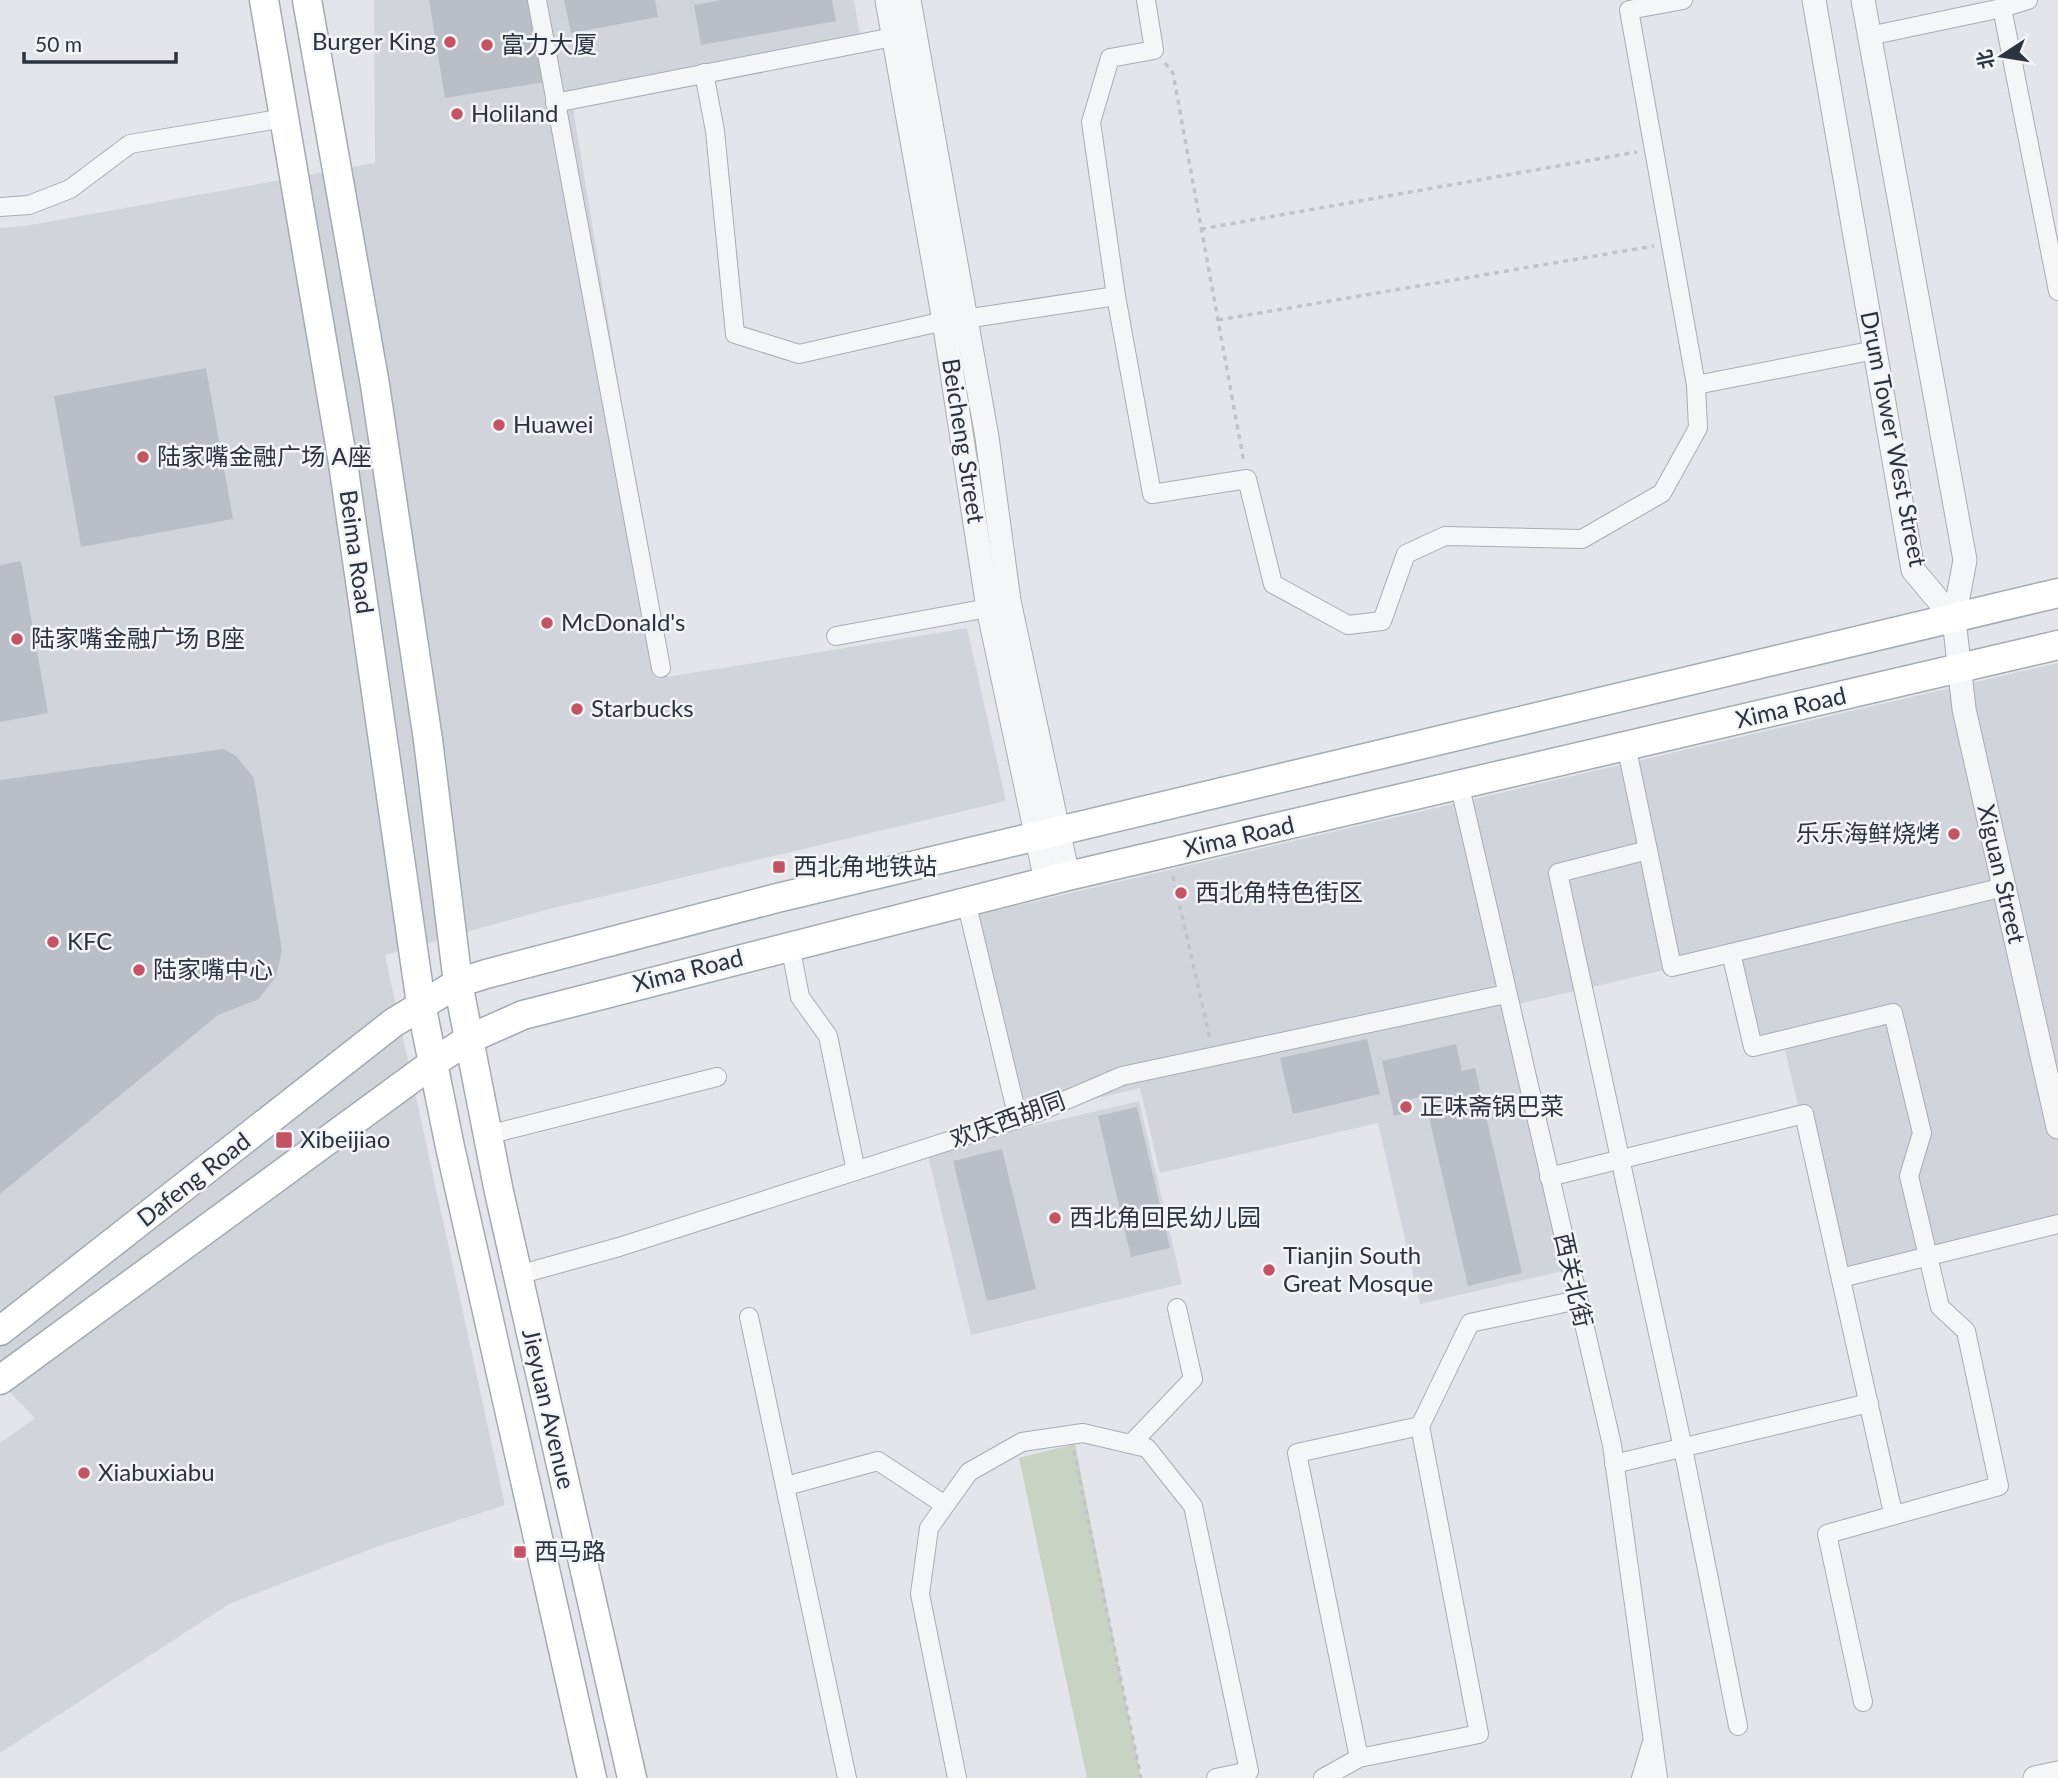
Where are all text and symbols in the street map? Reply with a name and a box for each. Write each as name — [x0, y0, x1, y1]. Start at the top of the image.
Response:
scale bar — [24, 21, 177, 65]
north arrow — [1967, 21, 2037, 91]
place label: Burger King — [312, 26, 436, 55]
place label: 富力大厦 — [501, 29, 597, 58]
text: 50 m — [35, 31, 82, 56]
marker: Burger King — [442, 34, 458, 50]
marker: 富力大厦 — [479, 37, 495, 53]
text: 北 — [1972, 48, 1998, 71]
place label: Holiland — [471, 98, 558, 127]
marker: Holiland — [449, 106, 465, 122]
street label: Drum Tower West Street — [1855, 308, 1934, 569]
street label: Beicheng Street — [937, 356, 992, 526]
place label: Huawei — [513, 409, 593, 438]
marker: Huawei — [491, 417, 507, 433]
place label: 陆家嘴金融广场 A座 — [157, 441, 371, 470]
marker: 陆家嘴金融广场 A座 — [135, 449, 151, 465]
street label: Beima Road — [334, 488, 381, 616]
place label: McDonald's — [561, 607, 685, 636]
marker: McDonald's — [539, 615, 555, 631]
place label: 陆家嘴金融广场 B座 — [31, 623, 245, 652]
marker: 陆家嘴金融广场 B座 — [9, 631, 25, 647]
street label: Xima Road — [1733, 680, 1849, 733]
place label: Starbucks — [591, 693, 694, 722]
marker: Starbucks — [569, 701, 585, 717]
street label: Xiguan Street — [1972, 801, 2033, 946]
street label: Xima Road — [1181, 809, 1297, 862]
place label: 乐乐海鲜烧烤 — [1796, 818, 1940, 847]
marker: 乐乐海鲜烧烤 — [1946, 826, 1962, 842]
place label: 西北角地铁站 — [793, 851, 937, 880]
marker: 西北角地铁站 — [771, 859, 787, 875]
place label: 西北角特色街区 — [1195, 877, 1363, 906]
marker: 西北角特色街区 — [1173, 885, 1189, 901]
place label: KFC — [67, 926, 112, 955]
marker: KFC — [45, 934, 61, 950]
street label: Xima Road — [630, 942, 746, 997]
place label: 陆家嘴中心 — [153, 954, 273, 983]
marker: 陆家嘴中心 — [131, 962, 147, 978]
street label: 欢庆西胡同 — [946, 1084, 1069, 1153]
place label: 正味斋锅巴菜 — [1420, 1091, 1564, 1120]
marker: 正味斋锅巴菜 — [1398, 1099, 1414, 1115]
place label: Xibeijiao — [300, 1124, 390, 1153]
street label: Dafeng Road — [131, 1126, 255, 1232]
marker: Xibeijiao — [274, 1130, 294, 1150]
place label: 西北角回民幼儿园 — [1069, 1202, 1261, 1231]
marker: 西北角回民幼儿园 — [1047, 1210, 1063, 1226]
street label: 西关北街 — [1550, 1230, 1599, 1330]
place label: Tianjin South Great Mosque — [1283, 1240, 1433, 1297]
marker: Tianjin South Great Mosque — [1261, 1262, 1277, 1278]
street label: Jieyuan Avenue — [517, 1326, 582, 1492]
place label: Xiabuxiabu — [98, 1457, 215, 1486]
marker: Xiabuxiabu — [76, 1465, 92, 1481]
place label: 西马路 — [534, 1536, 606, 1565]
marker: 西马路 — [512, 1544, 528, 1560]

